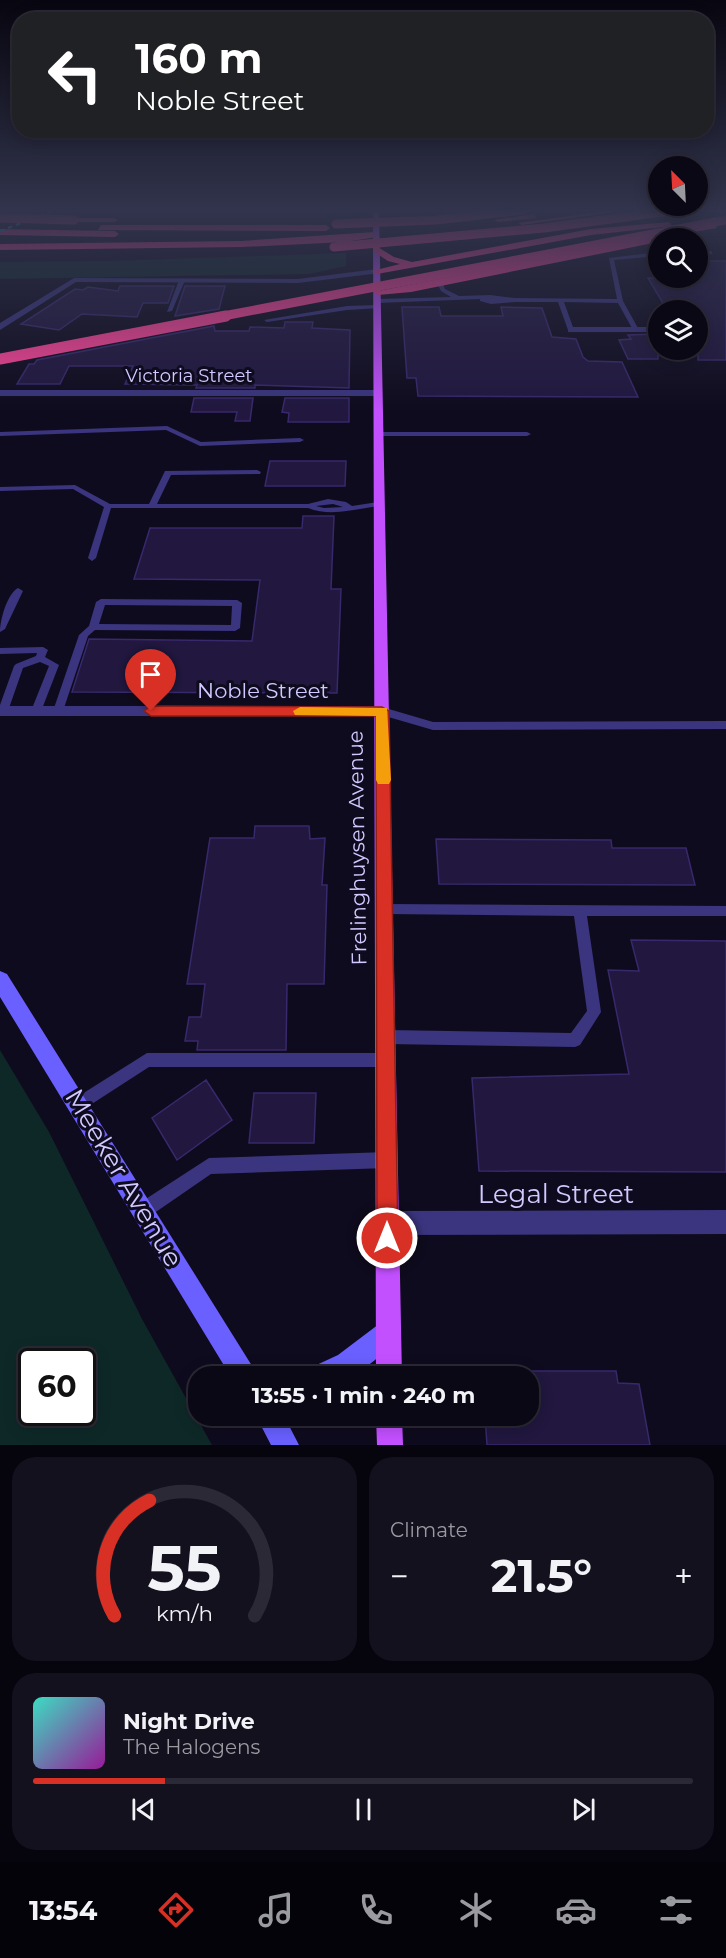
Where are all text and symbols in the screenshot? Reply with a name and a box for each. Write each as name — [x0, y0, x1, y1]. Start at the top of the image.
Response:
text: 160 m — [135, 32, 263, 84]
icon: left — [36, 36, 114, 114]
text: Noble Street — [135, 84, 304, 117]
north arrow — [648, 156, 708, 216]
map controls — [648, 156, 708, 360]
button: search — [648, 228, 708, 288]
button: layers — [648, 300, 708, 360]
street label: Victoria Street — [125, 365, 253, 387]
pin — [125, 649, 176, 711]
icon: arrive — [134, 658, 167, 691]
street label: Noble Street — [197, 678, 329, 703]
street label: Frelinghuysen Avenue — [342, 730, 372, 966]
street label: Meeker Avenue — [58, 1083, 190, 1273]
street label: Legal Street — [478, 1178, 634, 1210]
position arrow — [355, 1206, 419, 1270]
speed limit sign: 60 — [18, 1348, 96, 1426]
text: 13:55 · 1 min · 240 m — [252, 1382, 475, 1409]
text: Climate — [390, 1518, 468, 1542]
text: 55 — [148, 1530, 221, 1606]
text: 21.5° — [491, 1548, 592, 1603]
text: − — [390, 1556, 409, 1596]
text: + — [674, 1556, 693, 1596]
text: km/h — [156, 1600, 213, 1626]
text: Night Drive — [123, 1708, 255, 1735]
text: The Halogens — [123, 1735, 260, 1759]
icon: previous — [127, 1793, 160, 1826]
icon: pause — [347, 1793, 380, 1826]
icon: next — [567, 1793, 600, 1826]
icon: directions — [155, 1889, 197, 1931]
icon: music — [255, 1889, 297, 1931]
icon: phone — [355, 1889, 397, 1931]
icon: climate — [455, 1889, 497, 1931]
icon: car — [555, 1889, 597, 1931]
icon: filters — [655, 1889, 697, 1931]
text: 13:54 — [29, 1894, 97, 1927]

